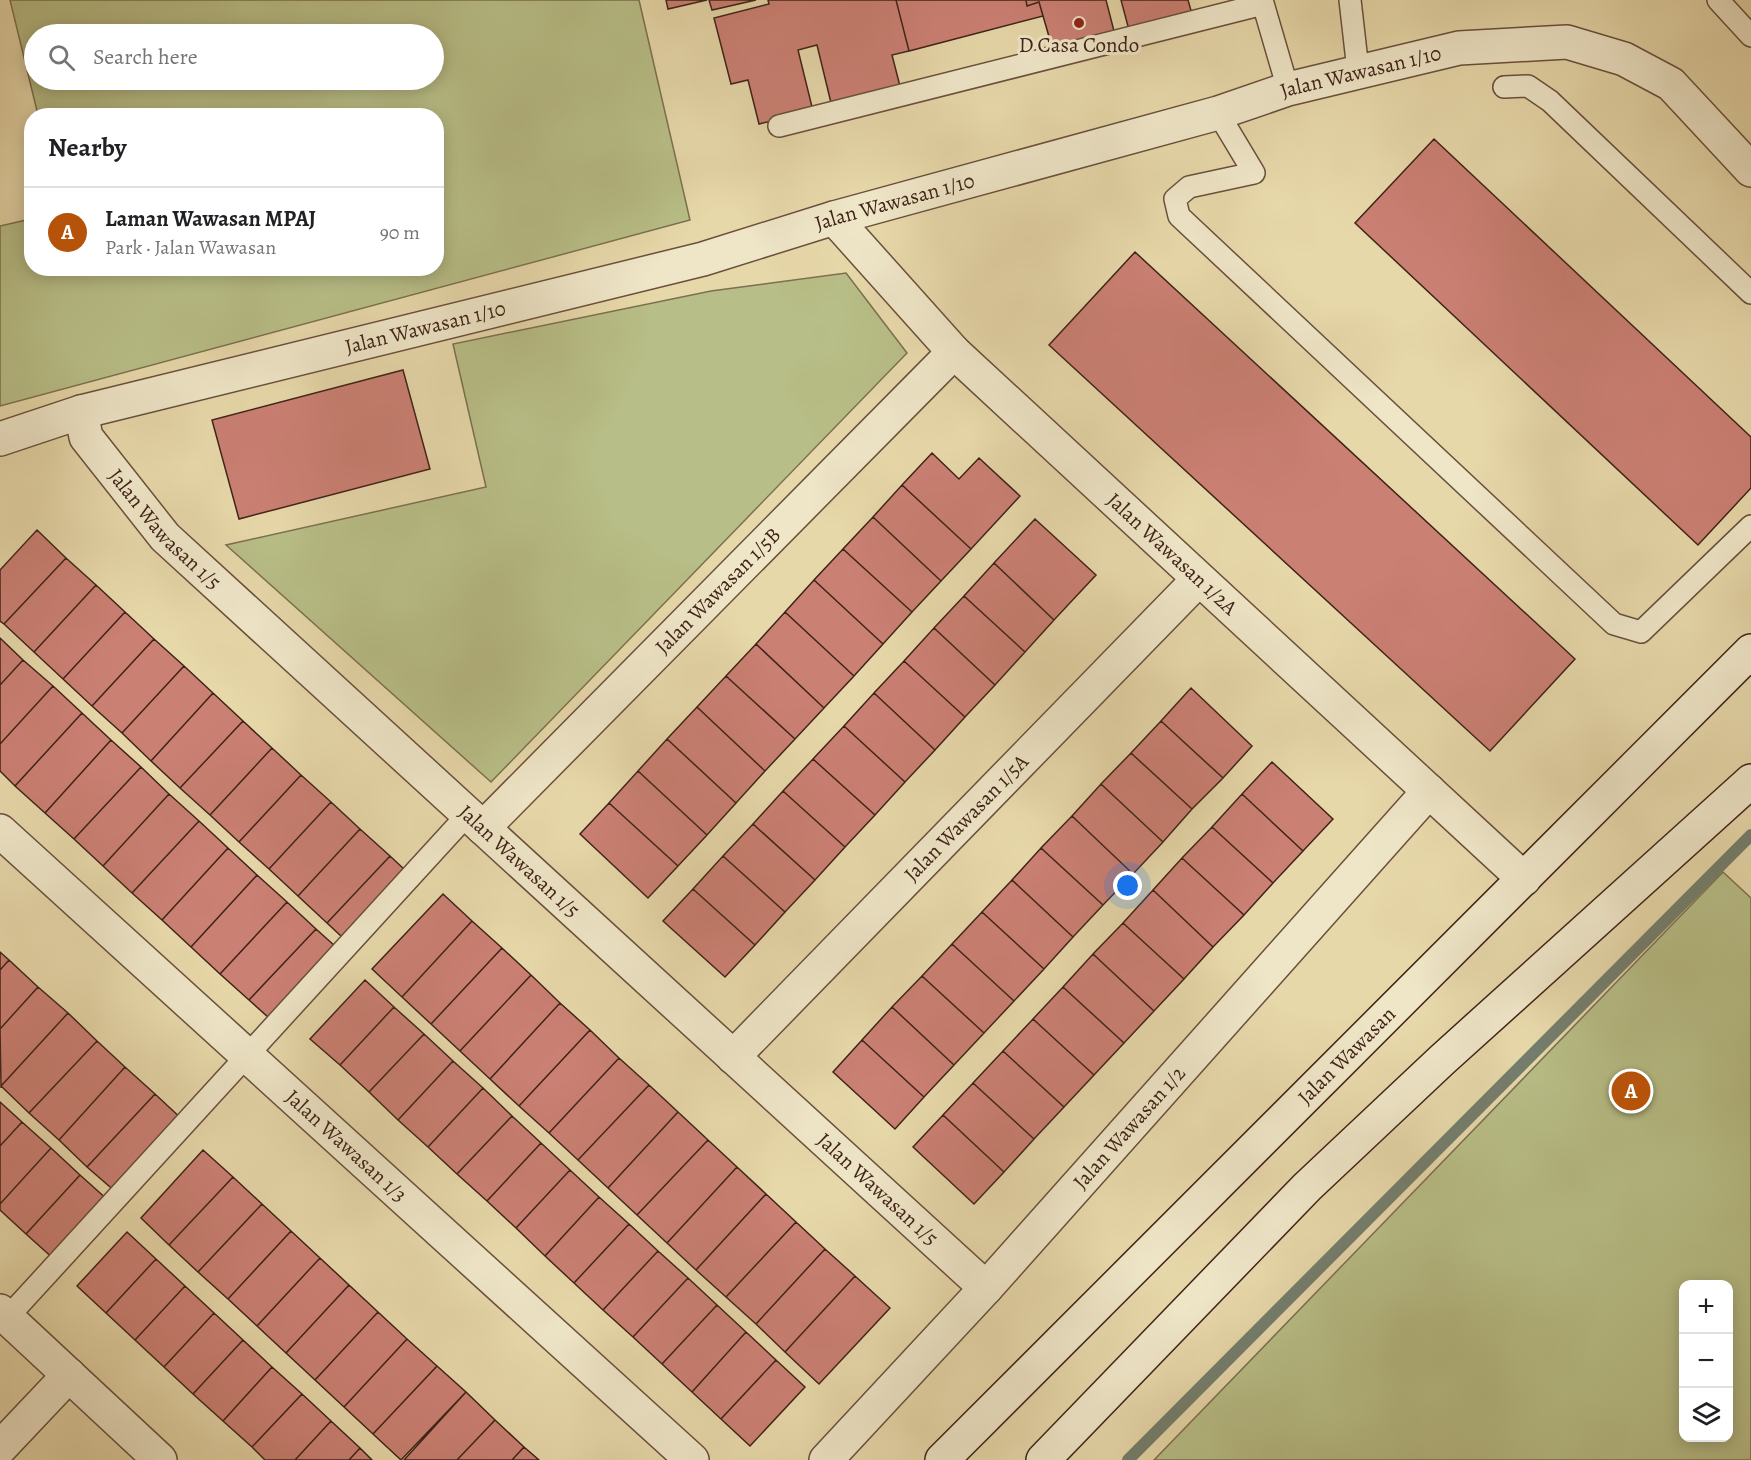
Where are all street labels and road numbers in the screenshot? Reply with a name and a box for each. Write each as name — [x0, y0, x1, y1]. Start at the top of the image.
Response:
street label: Jalan Wawasan 1/10 — [1276, 39, 1444, 105]
street label: Jalan Wawasan 1/10 — [811, 166, 978, 237]
street label: Jalan Wawasan 1/10 — [342, 294, 509, 361]
street label: Jalan Wawasan 1/5 — [102, 463, 227, 596]
street label: Jalan Wawasan 1/2A — [1101, 486, 1244, 622]
street label: Jalan Wawasan 1/5B — [649, 521, 787, 660]
street label: Jalan Wawasan 1/5A — [898, 748, 1035, 888]
street label: Jalan Wawasan 1/5 — [452, 798, 586, 924]
street label: Jalan Wawasan — [1291, 1000, 1402, 1111]
street label: Jalan Wawasan 1/2 — [1067, 1060, 1192, 1195]
street label: Jalan Wawasan 1/3 — [280, 1083, 413, 1208]
street label: Jalan Wawasan 1/5 — [811, 1126, 945, 1252]

